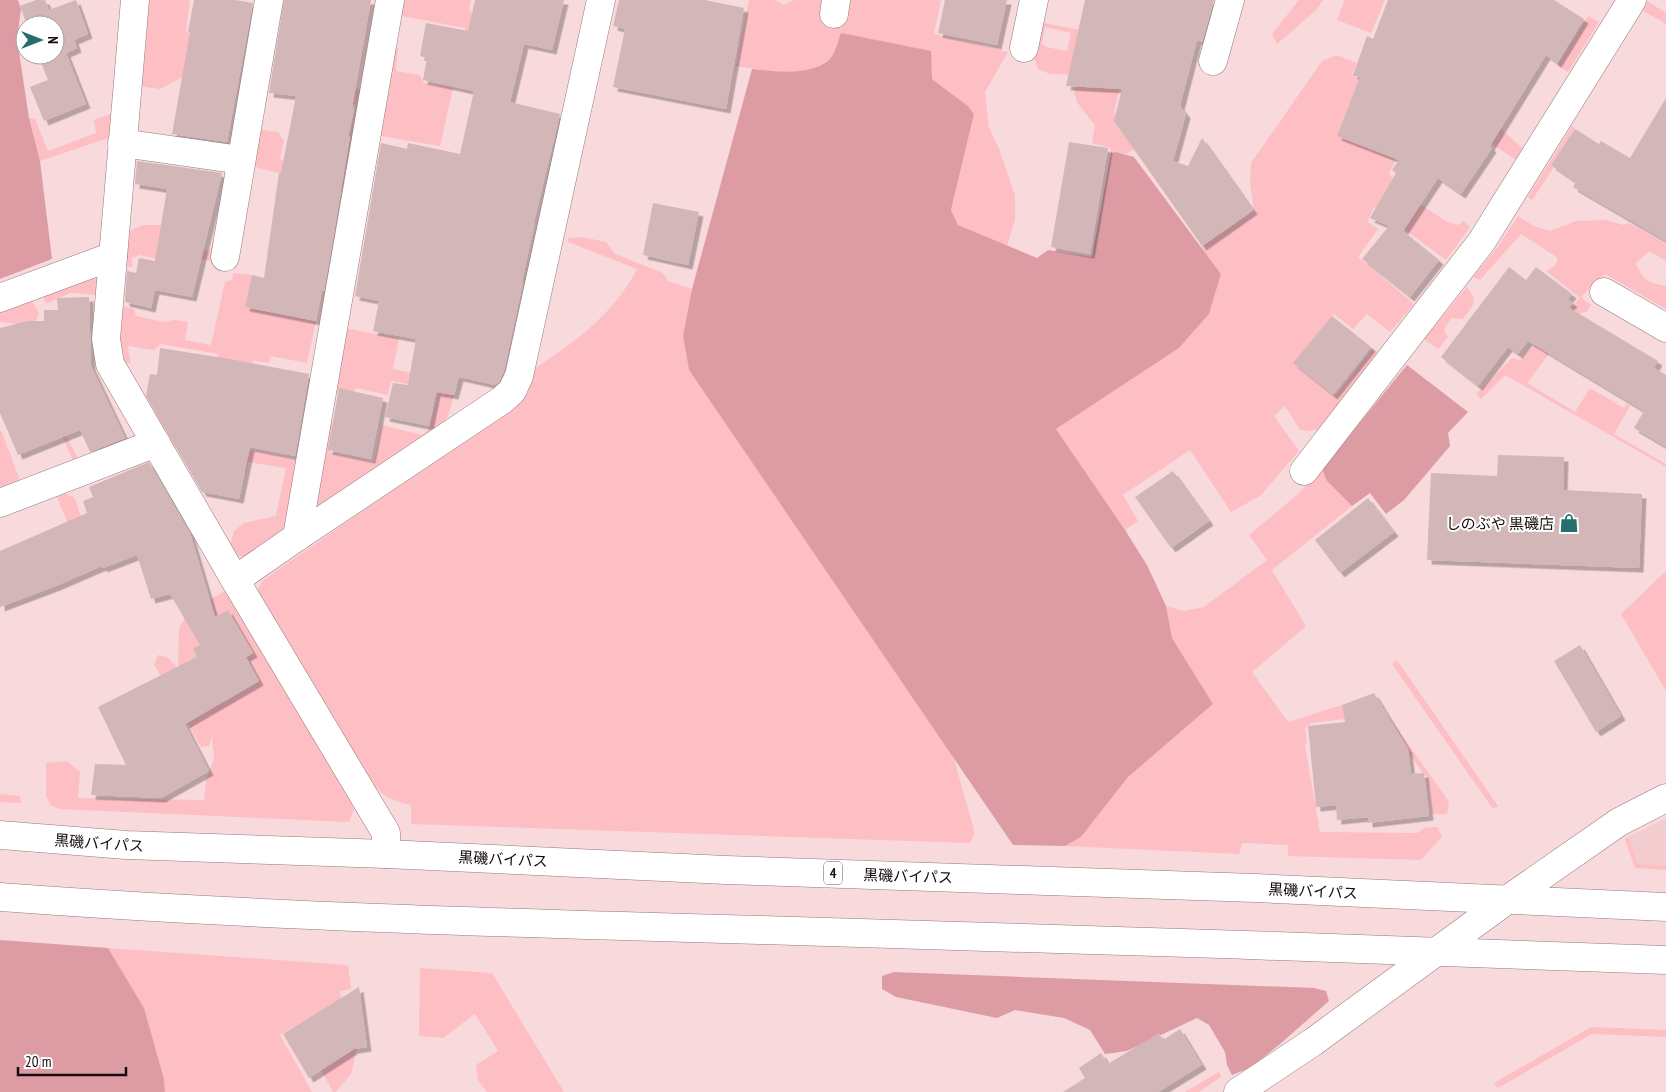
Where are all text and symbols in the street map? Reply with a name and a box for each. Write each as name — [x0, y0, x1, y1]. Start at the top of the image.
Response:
north arrow — [15, 15, 65, 65]
text: N — [44, 36, 62, 44]
shop icon: しのぶや 黒磯店 — [1558, 512, 1580, 534]
place label: しのぶや 黒磯店 — [1446, 514, 1554, 533]
street label: 黒磯バイパス — [54, 830, 144, 856]
street label: 黒磯バイパス — [458, 847, 548, 871]
road number: 4 — [824, 861, 842, 884]
street label: 黒磯バイパス — [863, 865, 953, 887]
street label: 黒磯バイパス — [1268, 879, 1358, 903]
scale bar — [18, 1044, 125, 1076]
text: 20 m — [25, 1052, 51, 1071]

